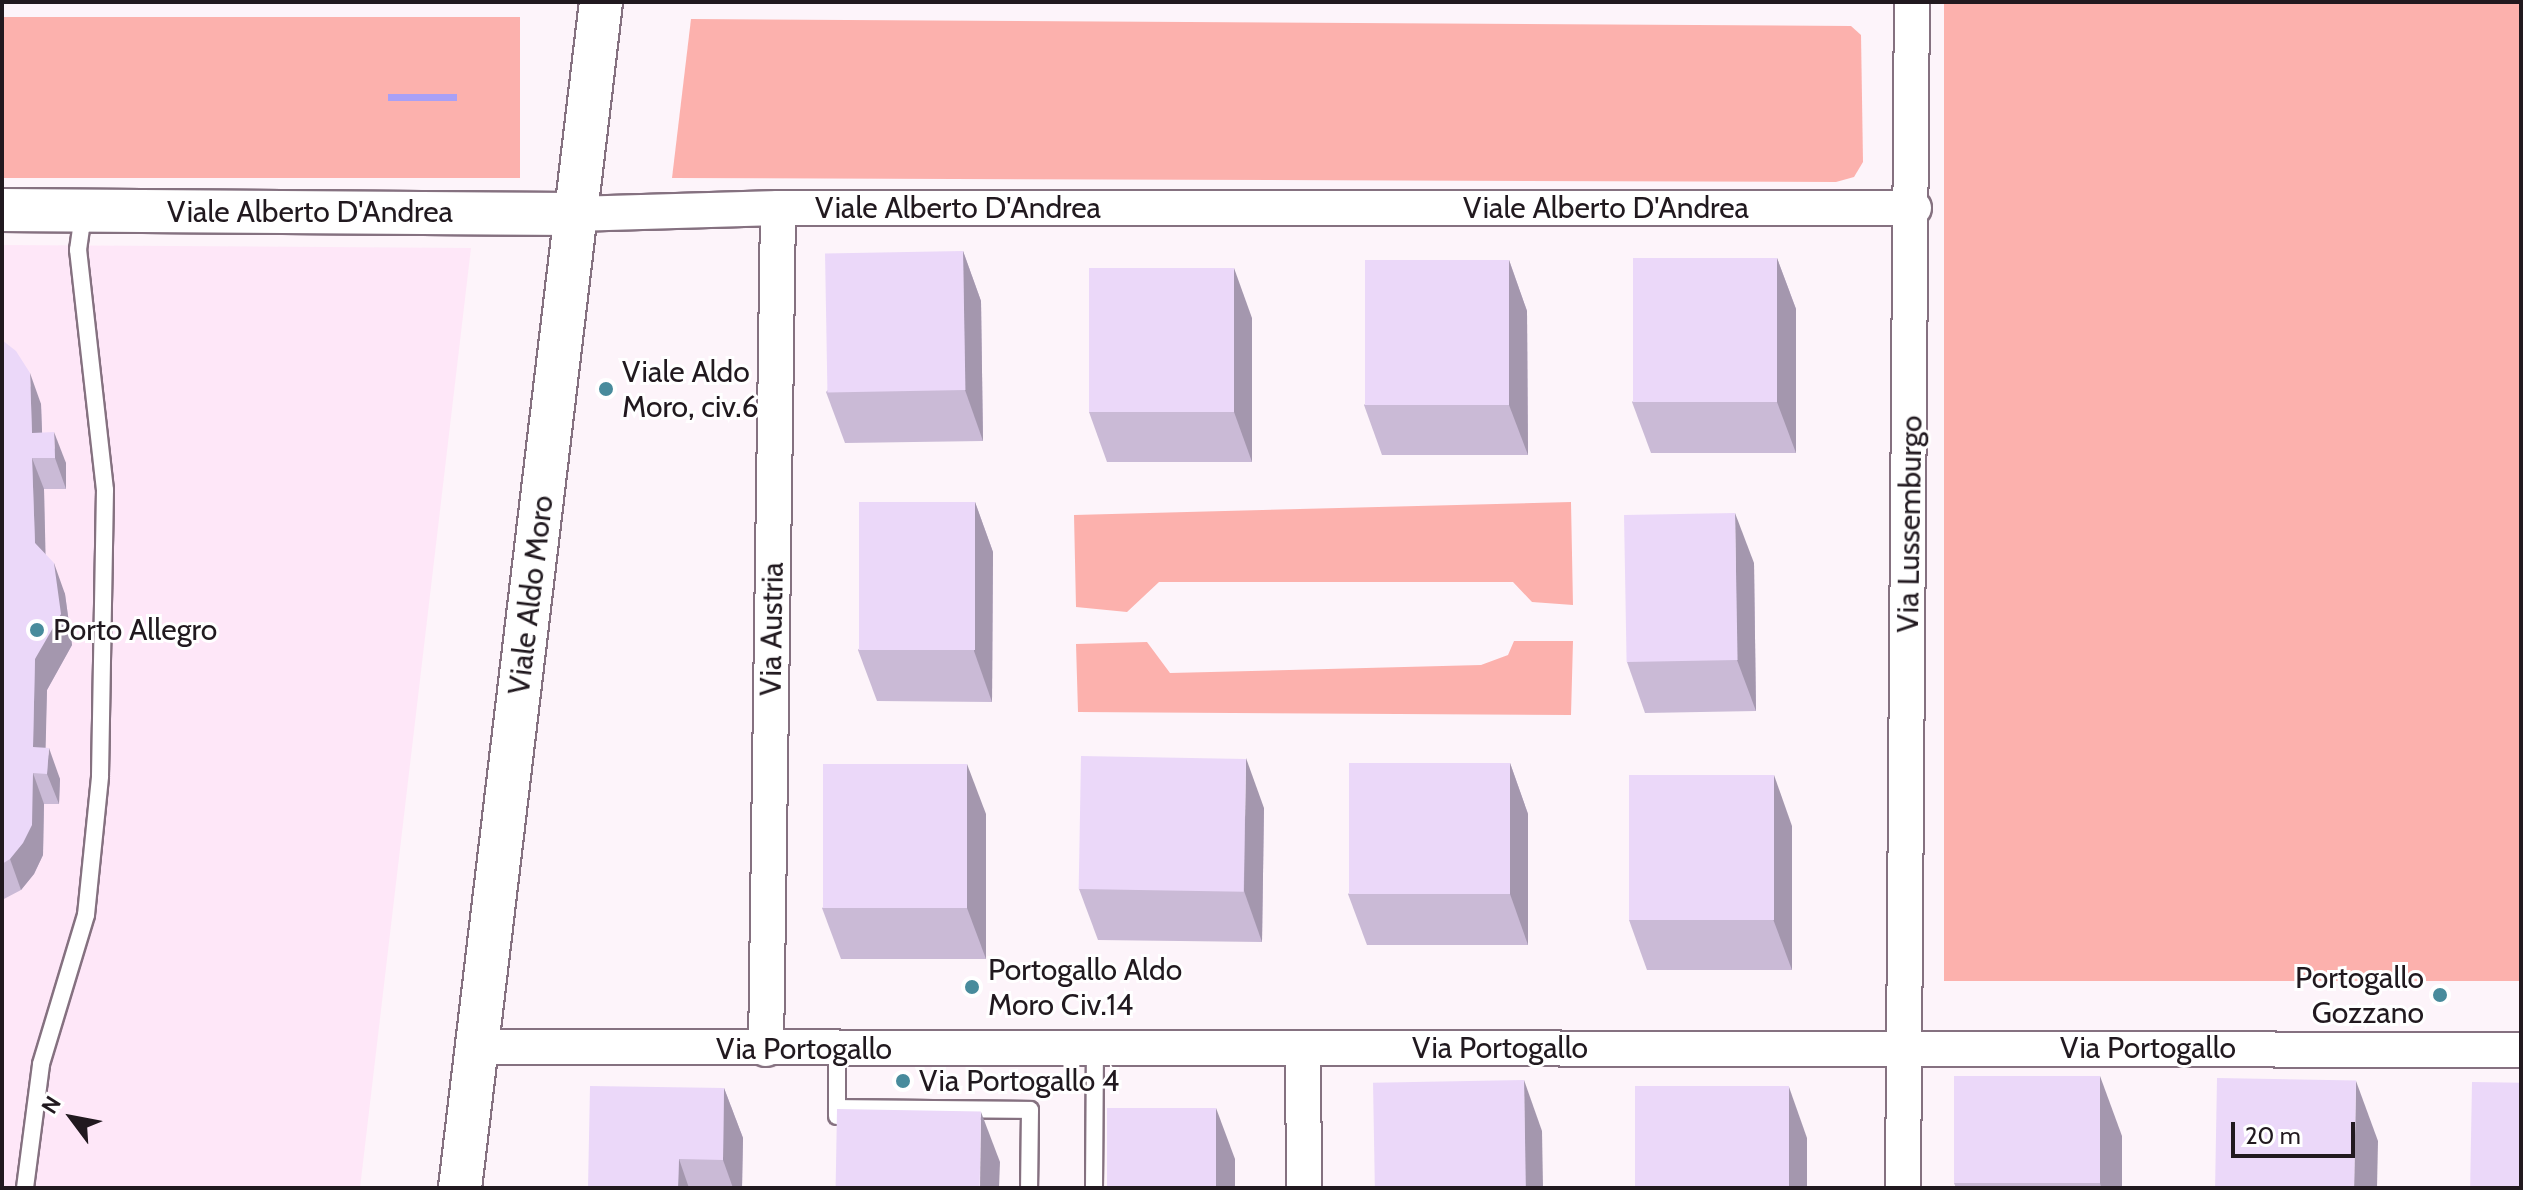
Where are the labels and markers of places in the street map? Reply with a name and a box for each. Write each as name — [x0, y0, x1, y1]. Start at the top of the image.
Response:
place label: Viale Aldo Moro, civ.6 — [622, 354, 758, 424]
marker: Viale Aldo Moro, civ.6 — [597, 380, 615, 398]
place label: Porto Allegro — [53, 612, 217, 648]
marker: Porto Allegro — [28, 621, 46, 639]
place label: Portogallo Aldo Moro Civ.14 — [988, 952, 1182, 1022]
place label: Portogallo Gozzano — [2295, 960, 2424, 1030]
marker: Portogallo Aldo Moro Civ.14 — [963, 978, 981, 996]
marker: Portogallo Gozzano — [2431, 986, 2449, 1004]
place label: Via Portogallo 4 — [919, 1063, 1119, 1099]
marker: Via Portogallo 4 — [894, 1072, 912, 1090]

